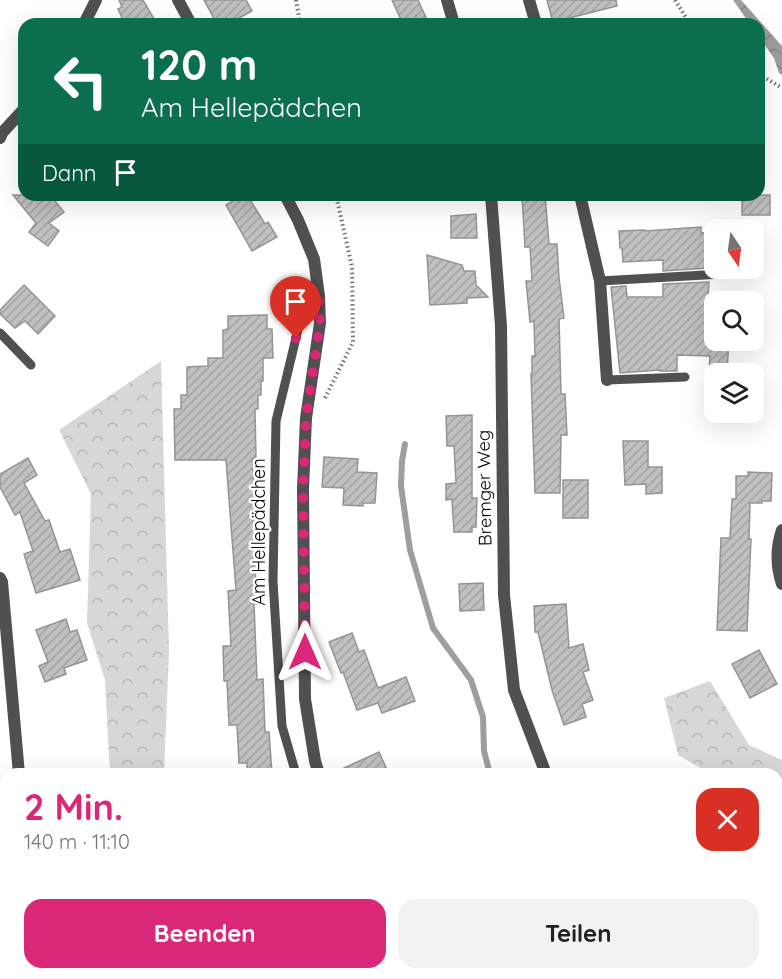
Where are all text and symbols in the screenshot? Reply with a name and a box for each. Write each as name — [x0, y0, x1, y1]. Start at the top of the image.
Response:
text: 120 m — [141, 38, 258, 91]
icon: left — [42, 42, 120, 120]
text: Am Hellepädchen — [141, 90, 362, 124]
icon: arrive — [109, 156, 142, 189]
text: Dann — [42, 159, 97, 187]
north arrow — [704, 219, 764, 279]
map controls — [704, 219, 764, 423]
pin — [270, 276, 321, 338]
icon: arrive — [279, 285, 312, 318]
button: search — [704, 291, 764, 351]
button: layers — [704, 363, 764, 423]
street label: Bremger Weg — [471, 430, 497, 546]
street label: Am Hellepädchen — [247, 458, 270, 606]
position arrow — [273, 620, 337, 684]
text: 2 Min. — [24, 784, 123, 829]
button: close — [696, 788, 759, 851]
text: 140 m · 11:10 — [24, 829, 130, 854]
button: Beenden — [24, 899, 386, 968]
button: Teilen — [398, 899, 759, 968]

